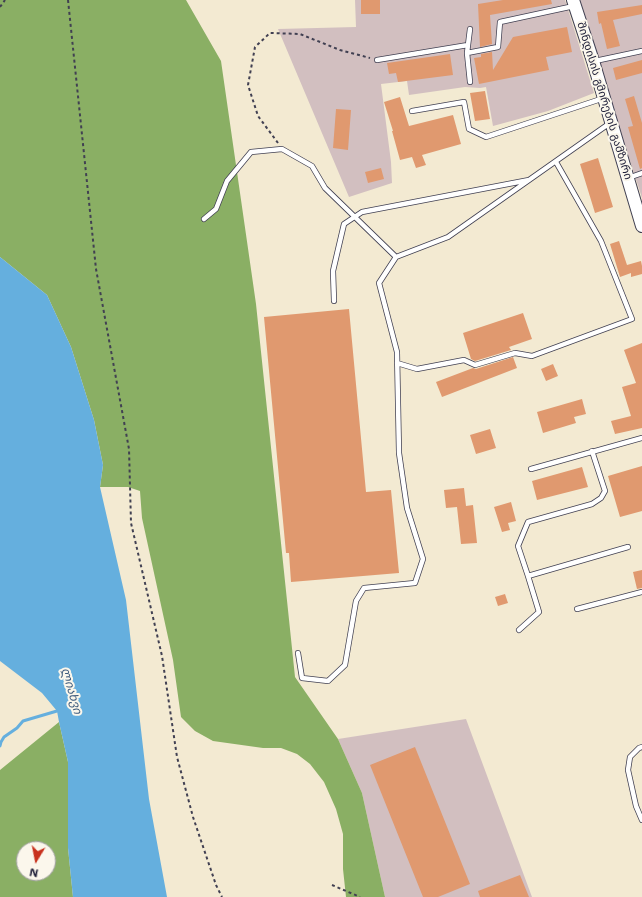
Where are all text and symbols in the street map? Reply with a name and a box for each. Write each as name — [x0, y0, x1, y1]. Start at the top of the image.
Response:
street label: შინდისის გმირების გამზირი — [574, 21, 634, 181]
water label: ლიახვი — [58, 666, 84, 716]
north arrow — [16, 841, 56, 881]
text: N — [28, 864, 40, 880]

